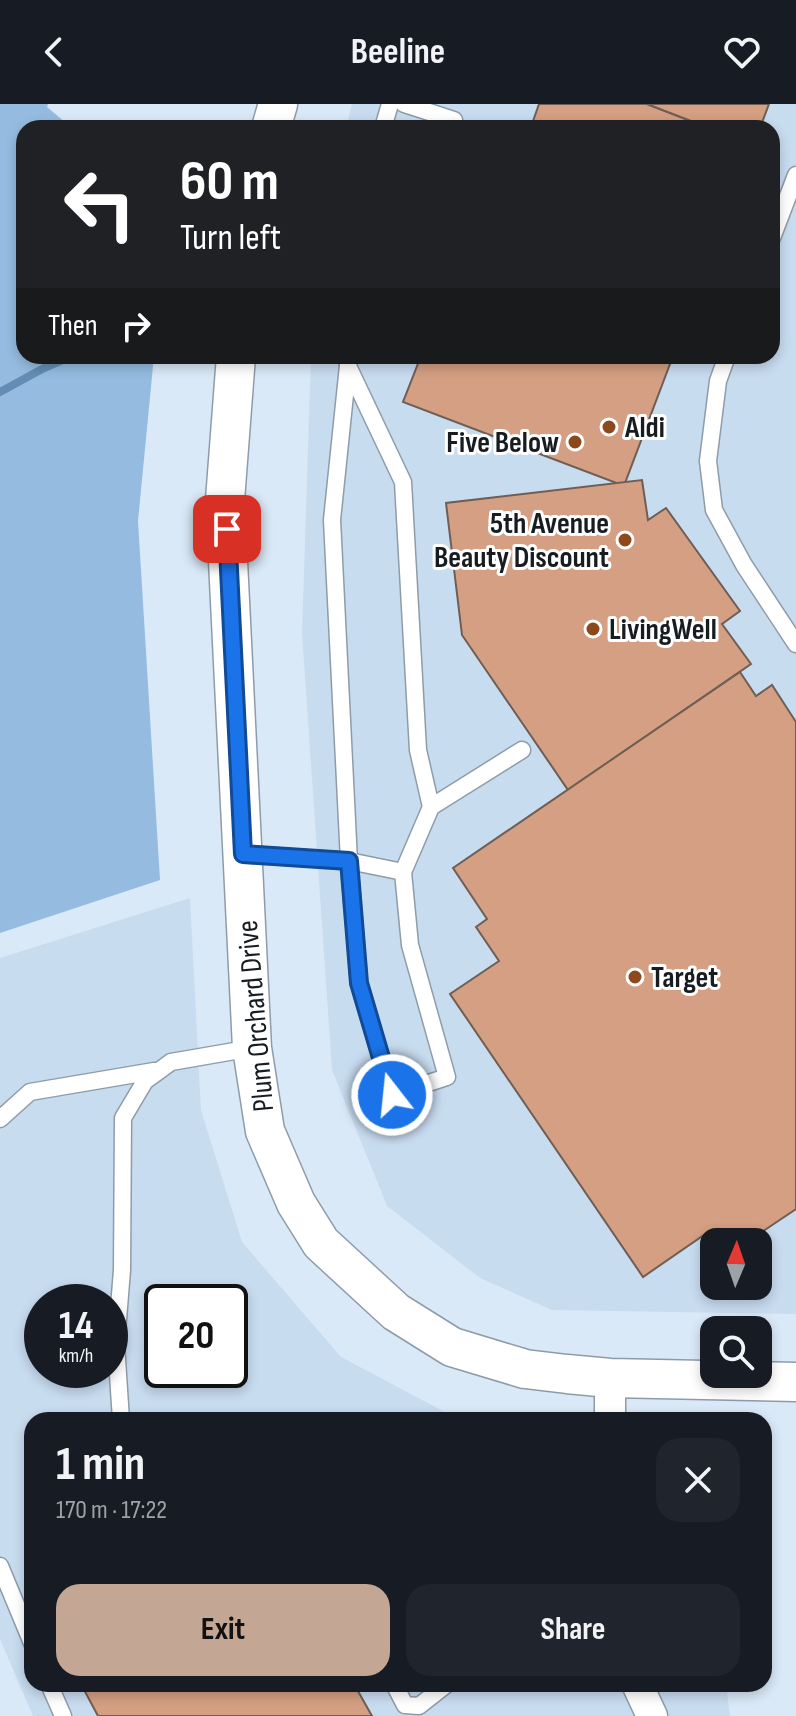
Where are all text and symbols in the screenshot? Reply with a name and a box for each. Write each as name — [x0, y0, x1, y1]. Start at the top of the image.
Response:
icon: back — [32, 30, 76, 74]
icon: heart — [720, 30, 764, 74]
text: Beeline — [351, 31, 445, 74]
text: 60 m — [180, 149, 279, 216]
icon: left — [48, 152, 152, 256]
text: Turn left — [180, 217, 281, 260]
icon: right — [114, 304, 158, 348]
text: Then — [48, 308, 98, 344]
place label: Aldi — [624, 410, 665, 446]
marker: Aldi — [600, 418, 618, 436]
place label: Five Below — [446, 425, 559, 461]
marker: Five Below — [566, 433, 584, 451]
pin — [193, 495, 261, 563]
place label: 5th Avenue Beauty Discount — [434, 506, 609, 576]
icon: arrive — [205, 507, 249, 551]
marker: 5th Avenue Beauty Discount — [616, 531, 634, 549]
place label: LivingWell — [609, 612, 717, 648]
marker: LivingWell — [584, 620, 602, 638]
street label: Plum Orchard Drive — [230, 919, 282, 1113]
place label: Target — [651, 960, 718, 996]
marker: Target — [626, 968, 644, 986]
position arrow — [350, 1053, 434, 1137]
north arrow — [700, 1228, 772, 1300]
map controls — [700, 1228, 772, 1388]
speed limit sign: 20 — [144, 1284, 248, 1388]
text: 14 — [59, 1302, 93, 1350]
button: search — [700, 1316, 772, 1388]
text: km/h — [59, 1344, 93, 1368]
text: 1 min — [56, 1436, 145, 1493]
button: close — [656, 1438, 740, 1522]
text: 170 m · 17:22 — [56, 1495, 167, 1526]
button: Exit — [56, 1584, 390, 1676]
button: Share — [406, 1584, 740, 1676]

